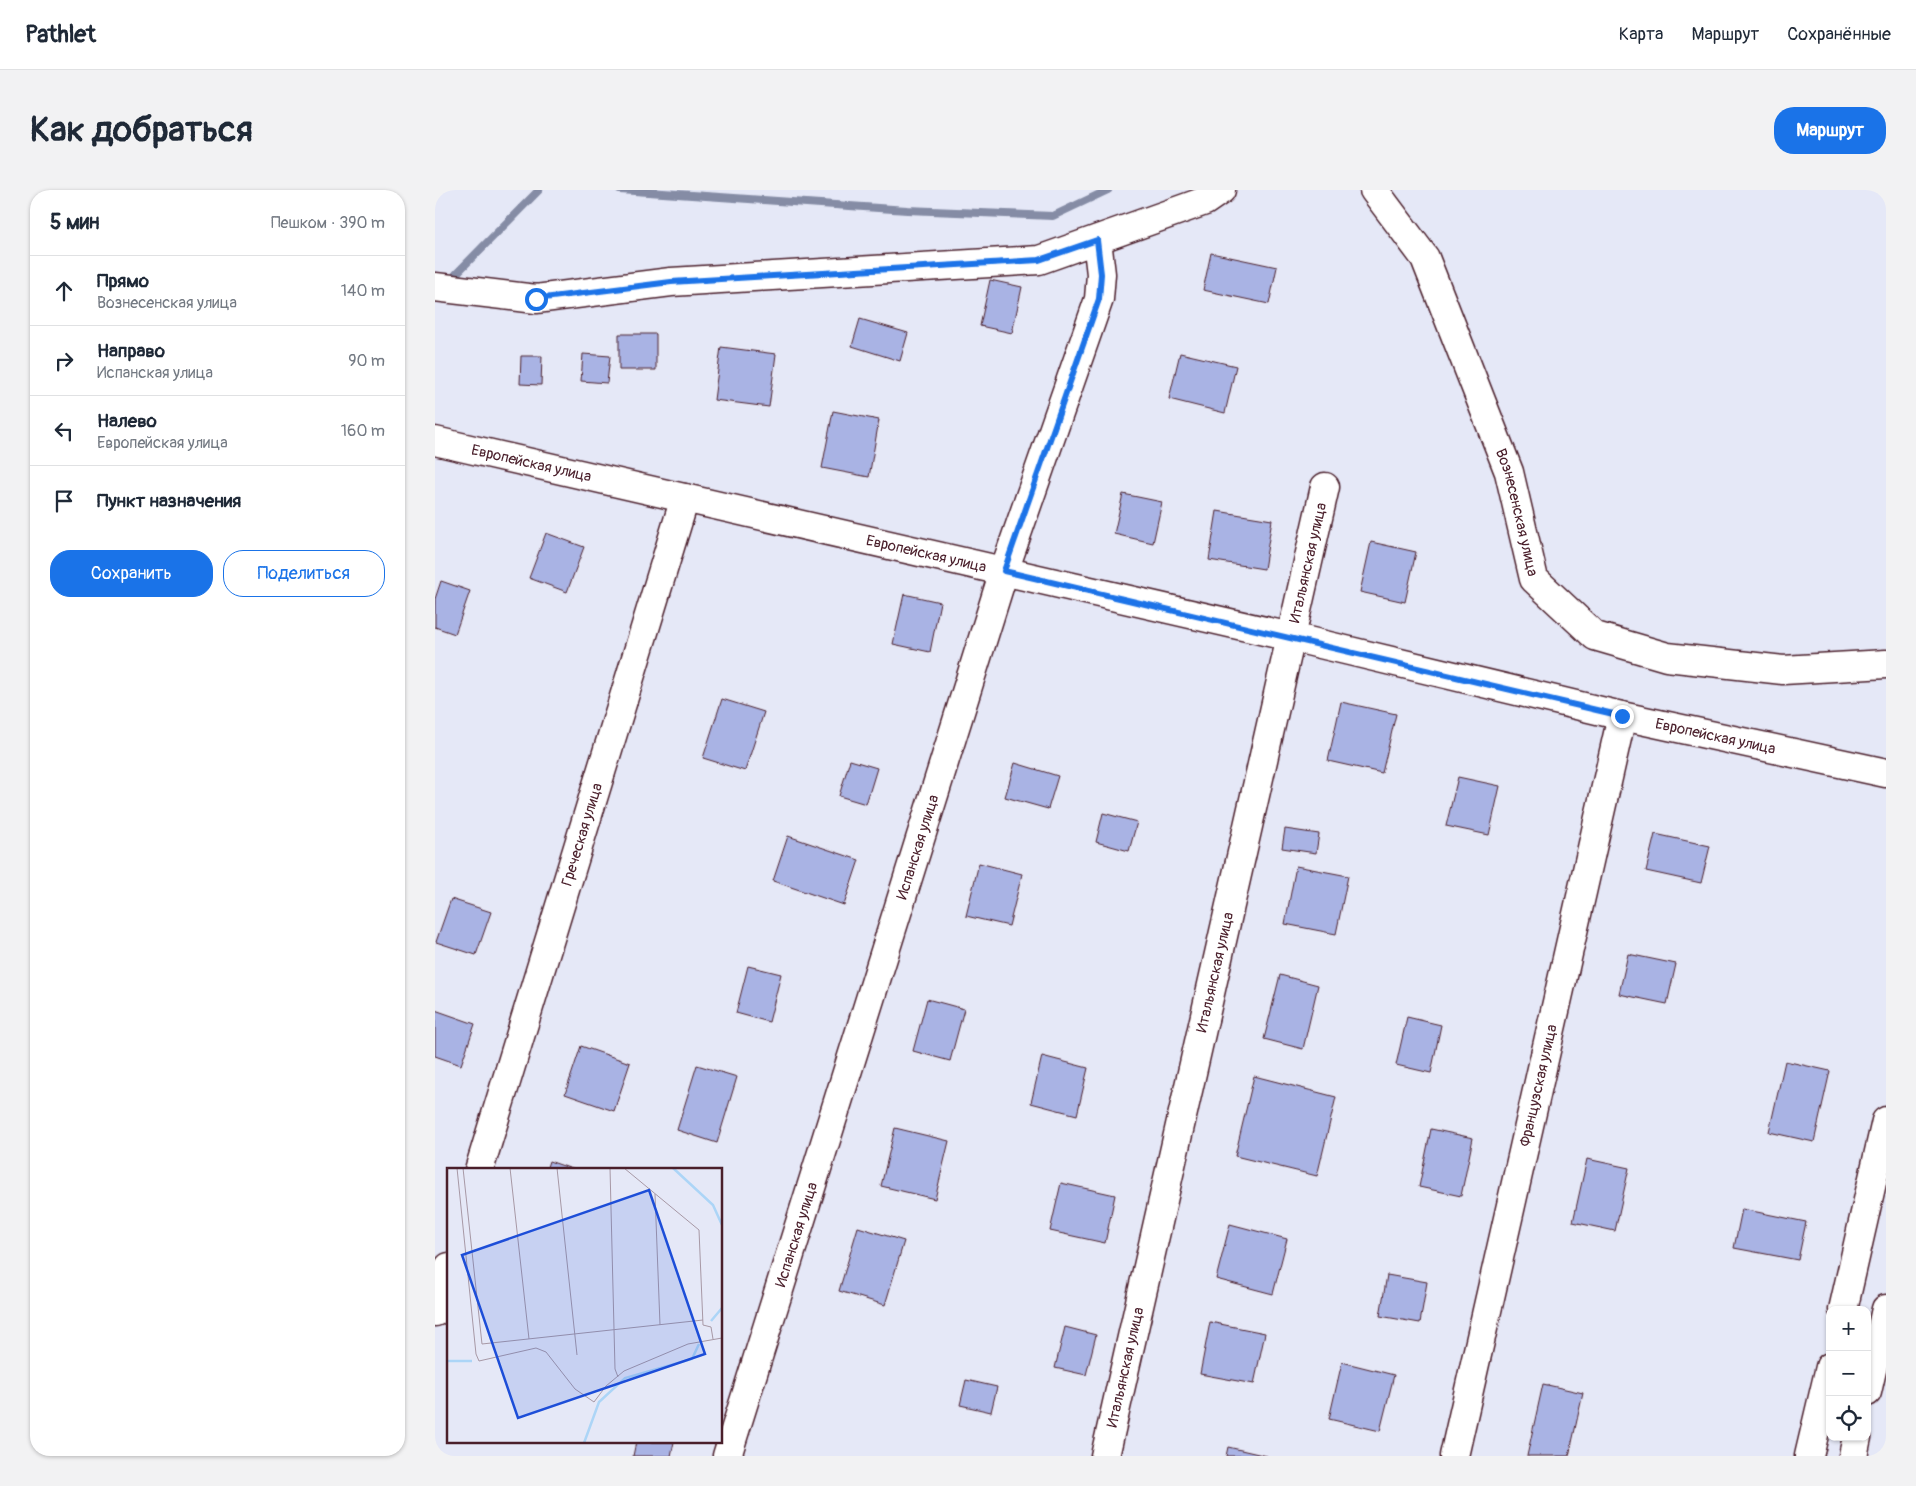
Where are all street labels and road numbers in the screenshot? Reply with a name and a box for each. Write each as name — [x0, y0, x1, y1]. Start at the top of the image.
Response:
street label: Европейская улица — [469, 441, 593, 487]
street label: Вознесенская улица — [1491, 446, 1542, 578]
street label: Итальянская улица — [1285, 501, 1331, 625]
street label: Европейская улица — [864, 531, 988, 577]
street label: Европейская улица — [1653, 714, 1777, 759]
street label: Греческая улица — [558, 781, 607, 888]
street label: Испанская улица — [893, 792, 943, 902]
street label: Итальянская улица — [1192, 910, 1238, 1034]
street label: Французская улица — [1516, 1023, 1562, 1148]
street label: Испанская улица — [771, 1180, 822, 1290]
street label: Итальянская улица — [1103, 1305, 1149, 1429]

